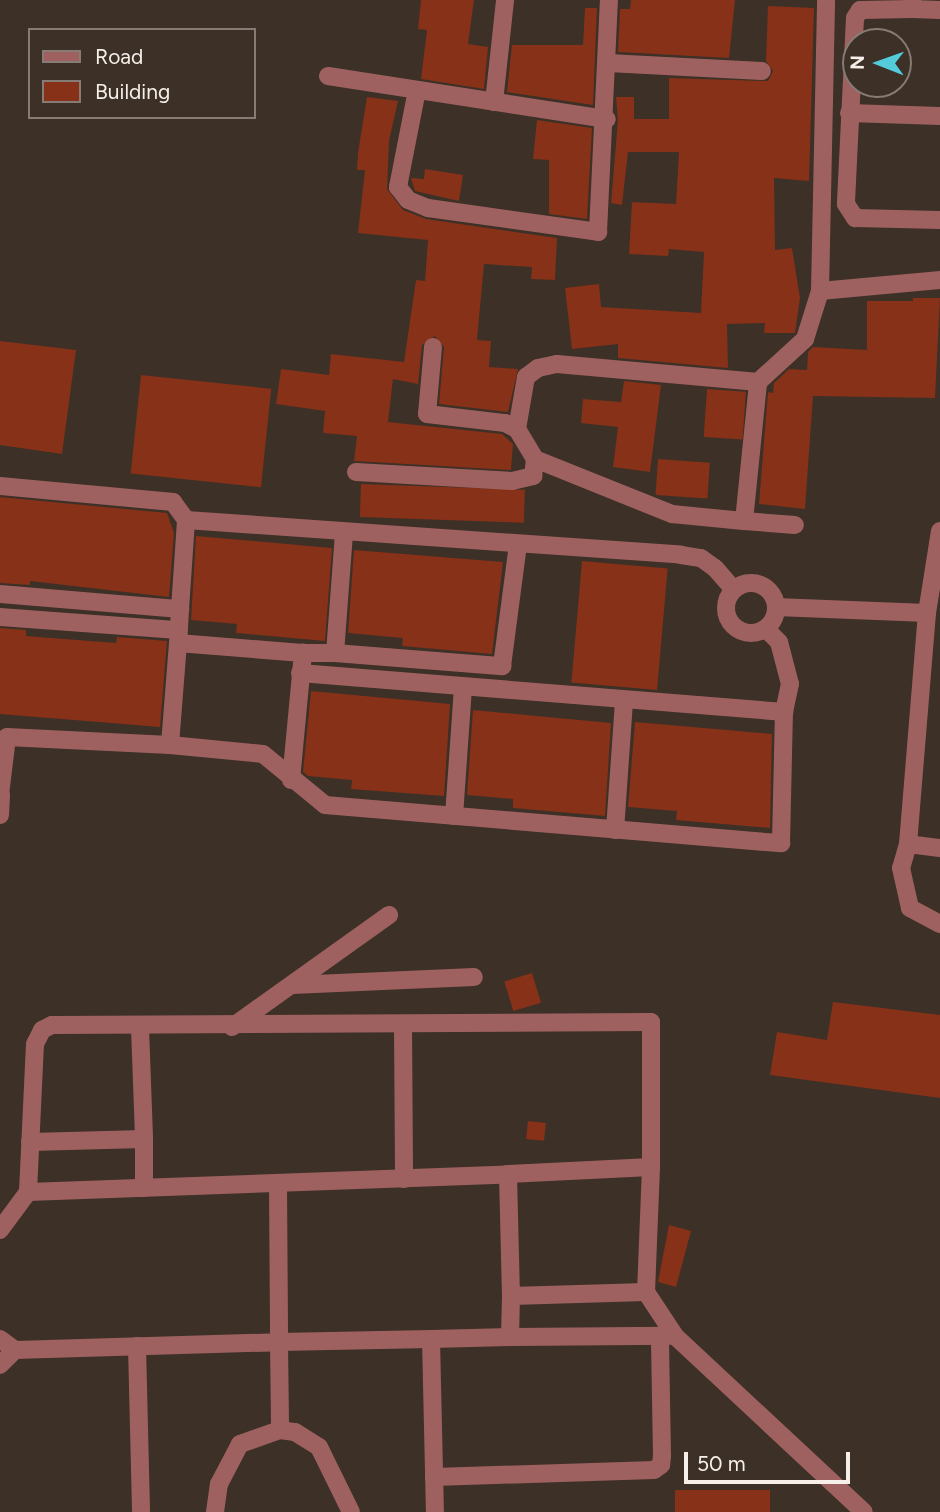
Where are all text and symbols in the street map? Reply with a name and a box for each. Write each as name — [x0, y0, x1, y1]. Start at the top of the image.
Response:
legend — [28, 28, 256, 119]
north arrow — [842, 28, 912, 98]
text: Road — [95, 44, 143, 69]
text: N — [846, 55, 869, 70]
text: Building — [95, 79, 170, 104]
scale bar — [688, 1438, 854, 1482]
text: 50 m — [697, 1451, 746, 1476]

